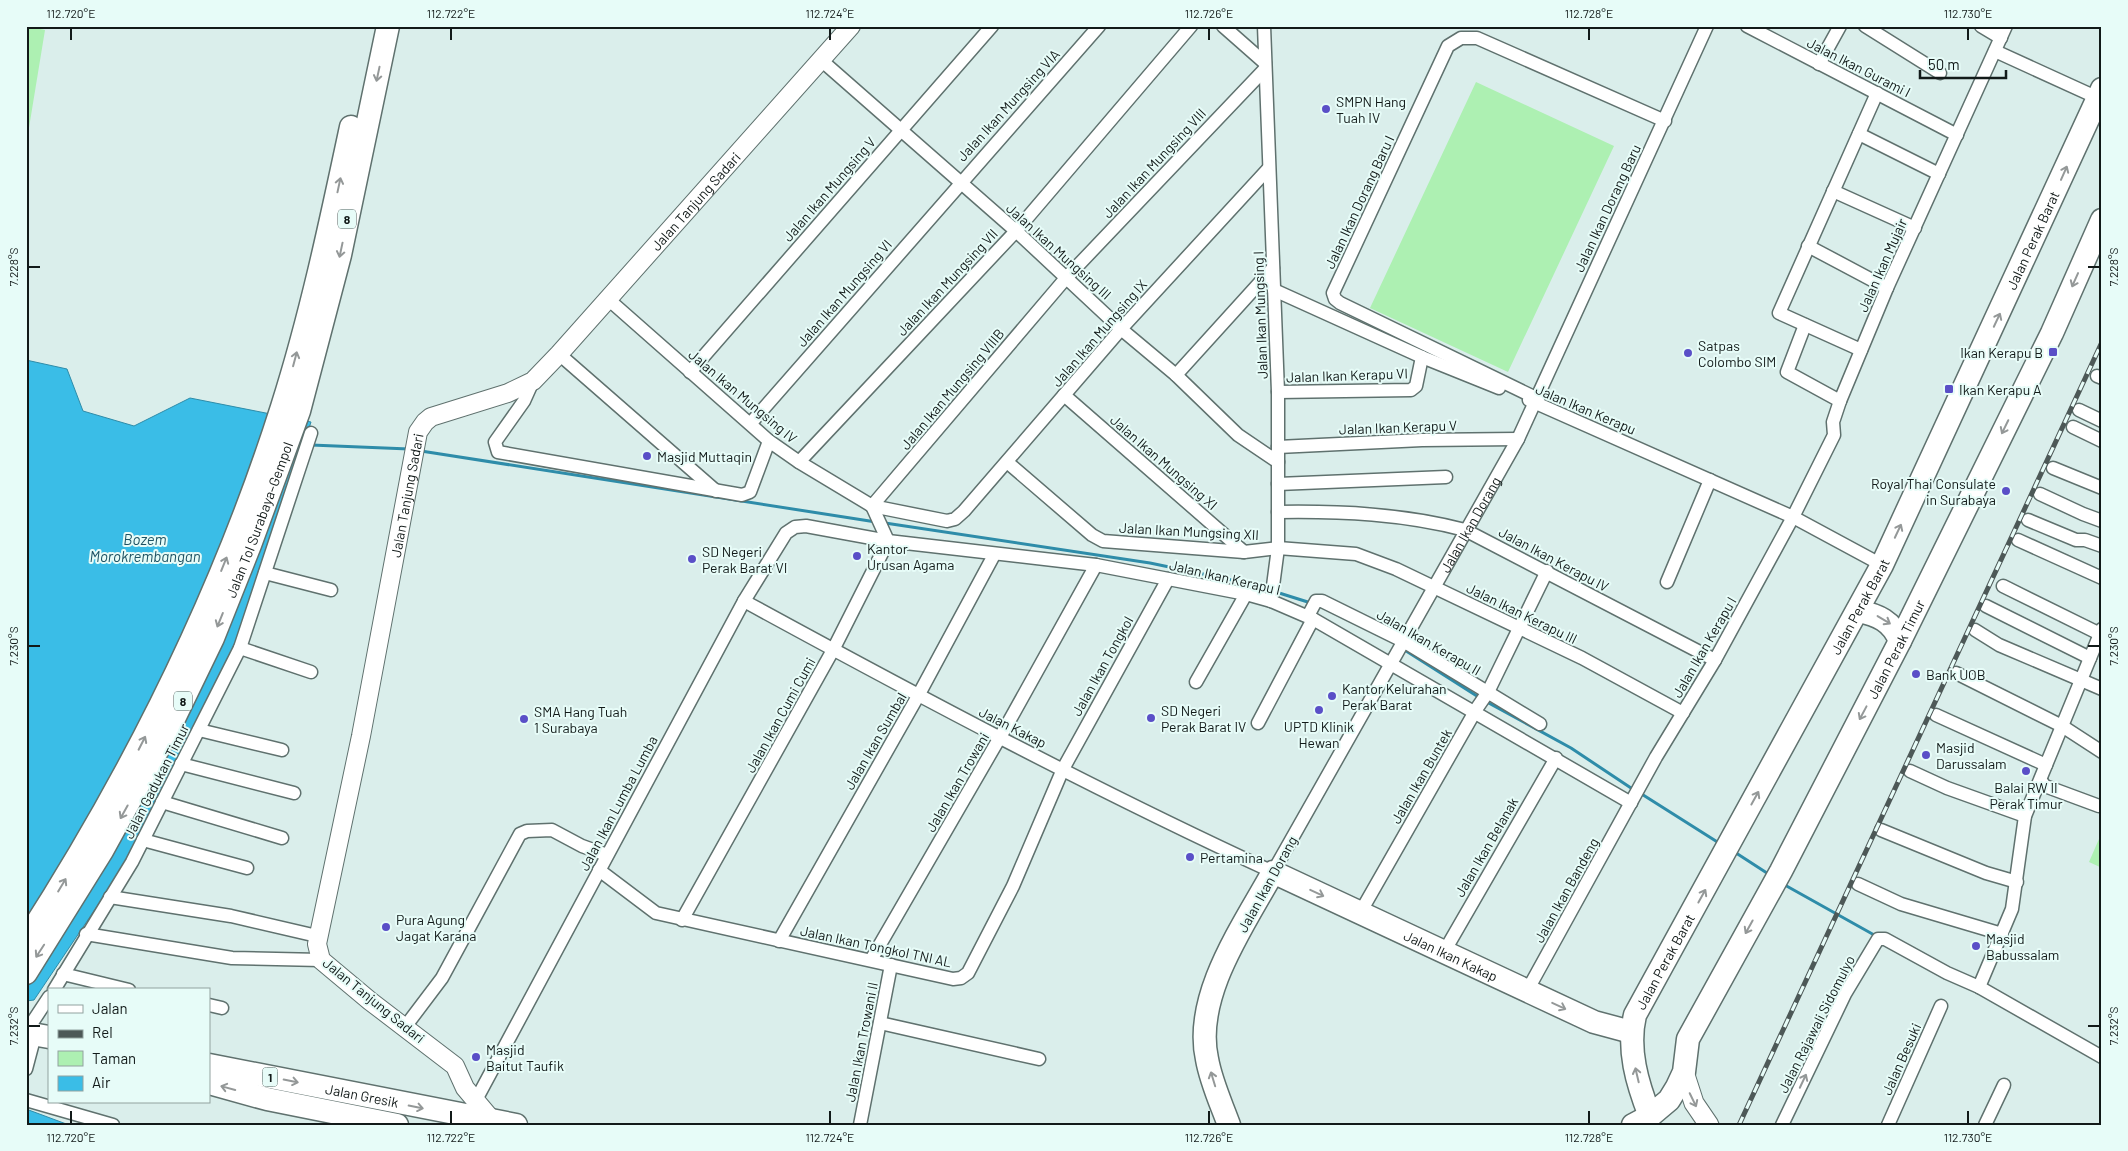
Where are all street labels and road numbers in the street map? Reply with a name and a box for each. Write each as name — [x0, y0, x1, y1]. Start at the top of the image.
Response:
street label: Jalan Ikan Gurami I — [1804, 34, 1914, 100]
street label: Jalan Ikan Mungsing VIA — [953, 45, 1063, 165]
street label: Jalan Ikan Mungsing VIII — [1099, 105, 1209, 221]
street label: Jalan Ikan Mungsing V — [779, 133, 879, 245]
street label: Jalan Ikan Dorang Baru I — [1321, 133, 1397, 271]
street label: Jalan Ikan Dorang Baru — [1570, 142, 1644, 274]
street label: Jalan Tanjung Sadari — [647, 148, 743, 254]
street label: Jalan Perak Barat — [2002, 188, 2062, 292]
street label: Jalan Ikan Mungsing III — [1003, 199, 1115, 303]
road number: 8 — [338, 210, 356, 228]
street label: Jalan Ikan Mujair — [1854, 216, 1910, 314]
street label: Jalan Ikan Mungsing VII — [893, 225, 1001, 339]
street label: Jalan Ikan Mungsing VI — [793, 236, 895, 350]
street label: Jalan Ikan Mungsing I — [1249, 251, 1271, 379]
street label: Jalan Ikan Mungsing IX — [1048, 276, 1150, 390]
street label: Jalan Ikan Mungsing VIIIB — [896, 325, 1008, 453]
street label: Jalan Ikan Mungsing IV — [685, 346, 801, 446]
street label: Jalan Ikan Kerapu VI — [1286, 364, 1408, 386]
street label: Jalan Ikan Kerapu — [1533, 380, 1639, 438]
street label: Jalan Ikan Mungsing XI — [1107, 411, 1221, 513]
street label: Jalan Ikan Kerapu V — [1339, 416, 1457, 438]
street label: Jalan Tanjung Sadari — [386, 432, 426, 559]
street label: Jalan Tol Surabaya–Gempol — [222, 439, 296, 600]
street label: Jalan Ikan Dorang — [1436, 473, 1504, 575]
street label: Jalan Ikan Mungsing XII — [1119, 519, 1259, 543]
street label: Jalan Ikan Kerapu IV — [1496, 523, 1612, 595]
street label: Jalan Ikan Kerapu I — [1168, 556, 1282, 598]
street label: Jalan Perak Barat — [1826, 556, 1892, 657]
street label: Jalan Ikan Kerapu III — [1464, 579, 1580, 647]
street label: Jalan Ikan Kerapu I — [1668, 594, 1740, 700]
street label: Jalan Perak Timur — [1863, 596, 1928, 701]
street label: Jalan Ikan Kerapu II — [1374, 605, 1484, 679]
street label: Jalan Ikan Tongkol — [1068, 613, 1136, 719]
street label: Jalan Ikan Cumi Cumi — [741, 654, 819, 776]
street label: Jalan Ikan Sumbal — [840, 689, 910, 793]
road number: 8 — [174, 691, 192, 710]
street label: Jalan Kakap — [976, 703, 1050, 751]
street label: Jalan Gadukan Timur — [120, 721, 192, 841]
street label: Jalan Ikan Buntek — [1387, 725, 1455, 827]
street label: Jalan Ikan Trowani — [922, 729, 992, 835]
street label: Jalan Ikan Lumba Lumba — [575, 733, 661, 873]
street label: Jalan Ikan Belanak — [1451, 794, 1521, 900]
street label: Jalan Ikan Dorang — [1234, 833, 1300, 935]
street label: Jalan Ikan Bandeng — [1530, 835, 1602, 945]
street label: Jalan Perak Barat — [1631, 910, 1698, 1012]
street label: Jalan Ikan Tongkol TNI AL — [799, 922, 953, 970]
street label: Jalan Ikan Kakap — [1401, 926, 1501, 984]
street label: Jalan Rajawali Sidomulyo — [1774, 952, 1858, 1096]
street label: Jalan Tanjung Sadari — [320, 954, 428, 1046]
street label: Jalan Ikan Trowani II — [841, 981, 881, 1103]
street label: Jalan Besuki — [1878, 1020, 1924, 1098]
road number: 1 — [262, 1068, 278, 1086]
street label: Jalan Gresik — [324, 1079, 400, 1110]

